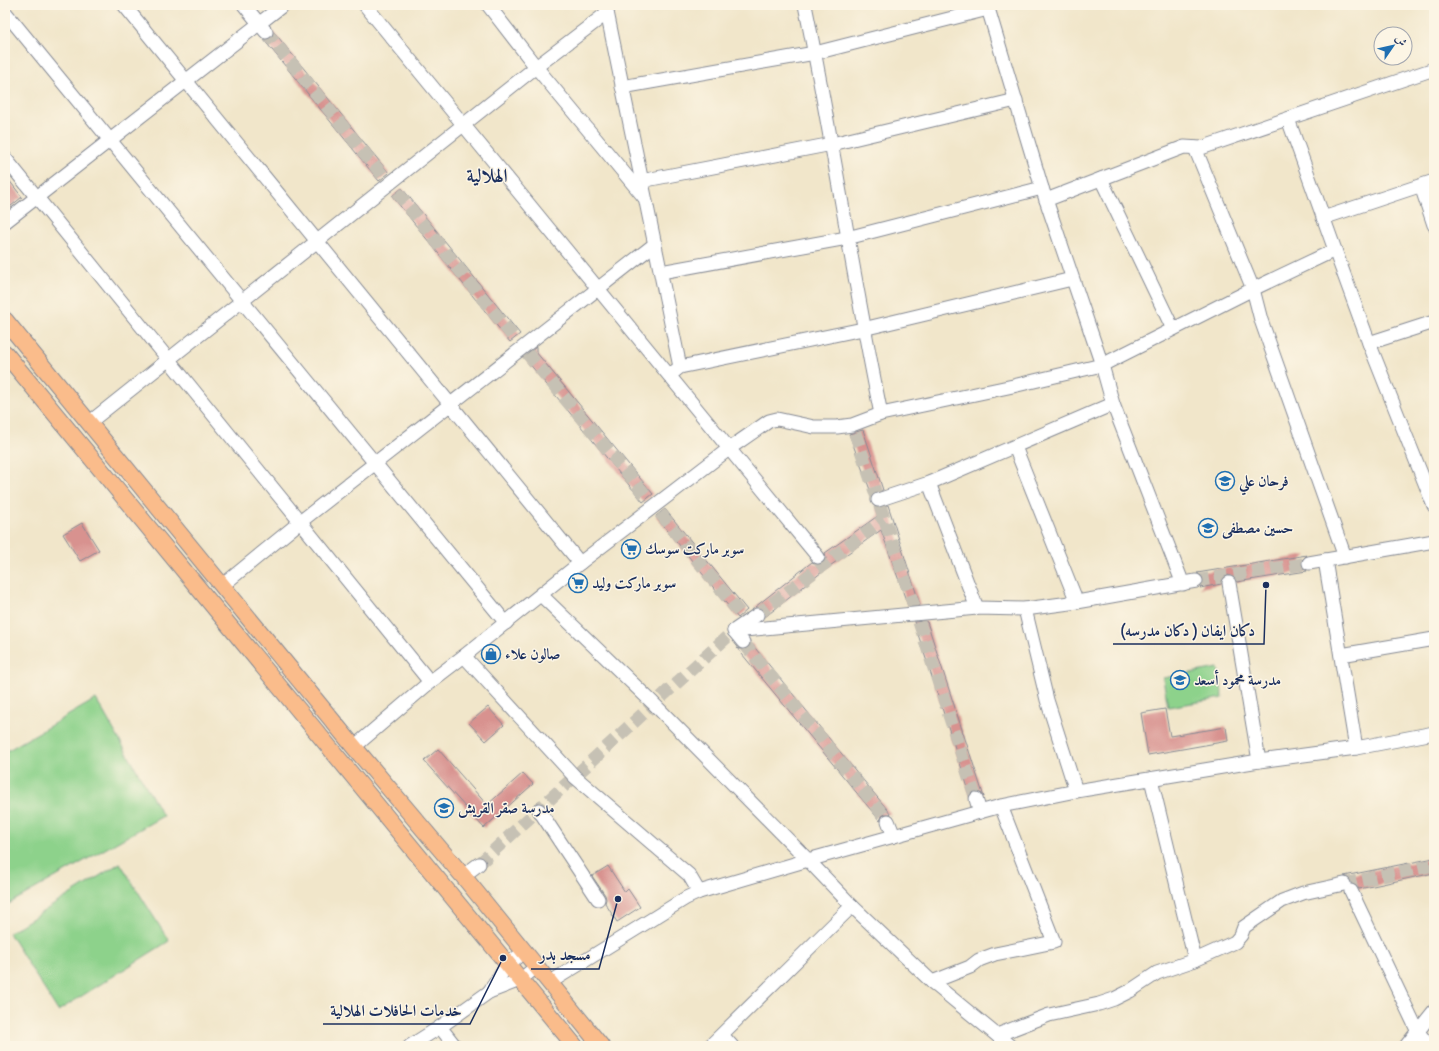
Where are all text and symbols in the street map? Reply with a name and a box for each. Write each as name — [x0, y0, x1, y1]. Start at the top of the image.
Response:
north arrow — [1373, 26, 1413, 66]
text: ش — [1392, 33, 1409, 49]
district label: الهلالية — [466, 164, 508, 187]
school or university icon: فرحان علي — [1214, 470, 1236, 492]
place label: فرحان علي — [1238, 472, 1289, 496]
school or university icon: حسين مصطفى — [1197, 517, 1219, 539]
place label: حسين مصطفى — [1221, 519, 1294, 539]
supermarket icon: سوبر ماركت سوسك — [620, 538, 642, 560]
place label: سوبر ماركت سوسك — [645, 540, 744, 558]
supermarket icon: سوبر ماركت وليد — [567, 572, 589, 594]
place label: سوبر ماركت وليد — [592, 574, 676, 592]
callout: دكان ايفان ( دكان مدرسه) — [1113, 616, 1264, 644]
text: دكان ايفان ( دكان مدرسه) — [1121, 621, 1255, 641]
shop icon: صالون علاء — [480, 643, 502, 665]
place label: صالون علاء — [505, 645, 560, 663]
school or university icon: مدرسة محمود أسعد — [1169, 669, 1191, 691]
place label: مدرسة محمود أسعد — [1194, 669, 1281, 689]
school or university icon: مدرسة صقر القريش — [433, 797, 455, 819]
place label: مدرسة صقر القريش — [458, 799, 555, 818]
callout: مسجد بدر — [531, 941, 599, 969]
text: مسجد بدر — [537, 945, 591, 964]
callout: خدمات الحافلات الهلالية — [323, 996, 470, 1024]
text: خدمات الحافلات الهلالية — [330, 1001, 462, 1020]

